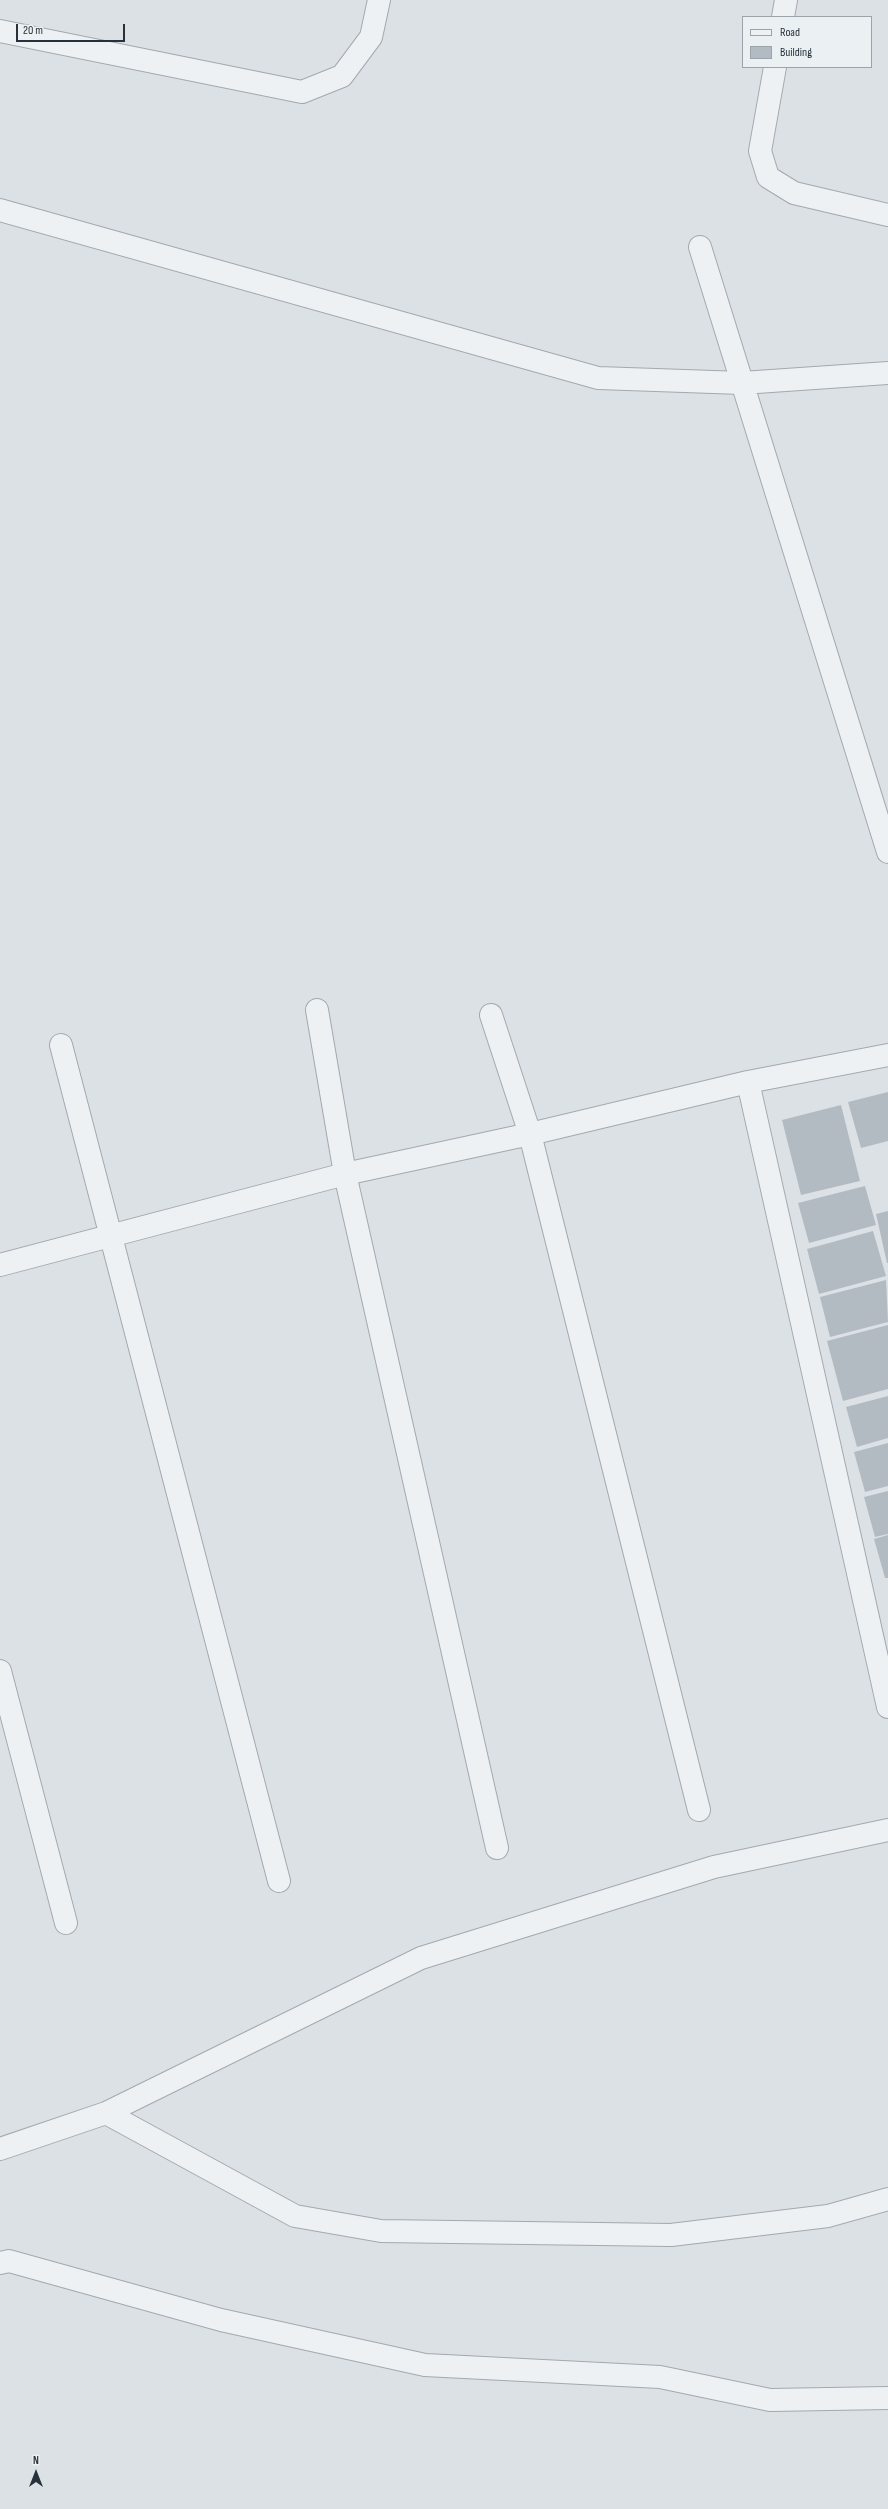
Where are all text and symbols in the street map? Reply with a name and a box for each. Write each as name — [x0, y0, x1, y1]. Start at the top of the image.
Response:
scale bar — [18, 16, 127, 42]
legend — [742, 16, 872, 68]
text: 20 m — [23, 23, 43, 38]
text: Road — [780, 25, 800, 40]
text: Building — [780, 45, 812, 60]
north arrow — [16, 2453, 56, 2493]
text: N — [33, 2454, 39, 2467]

